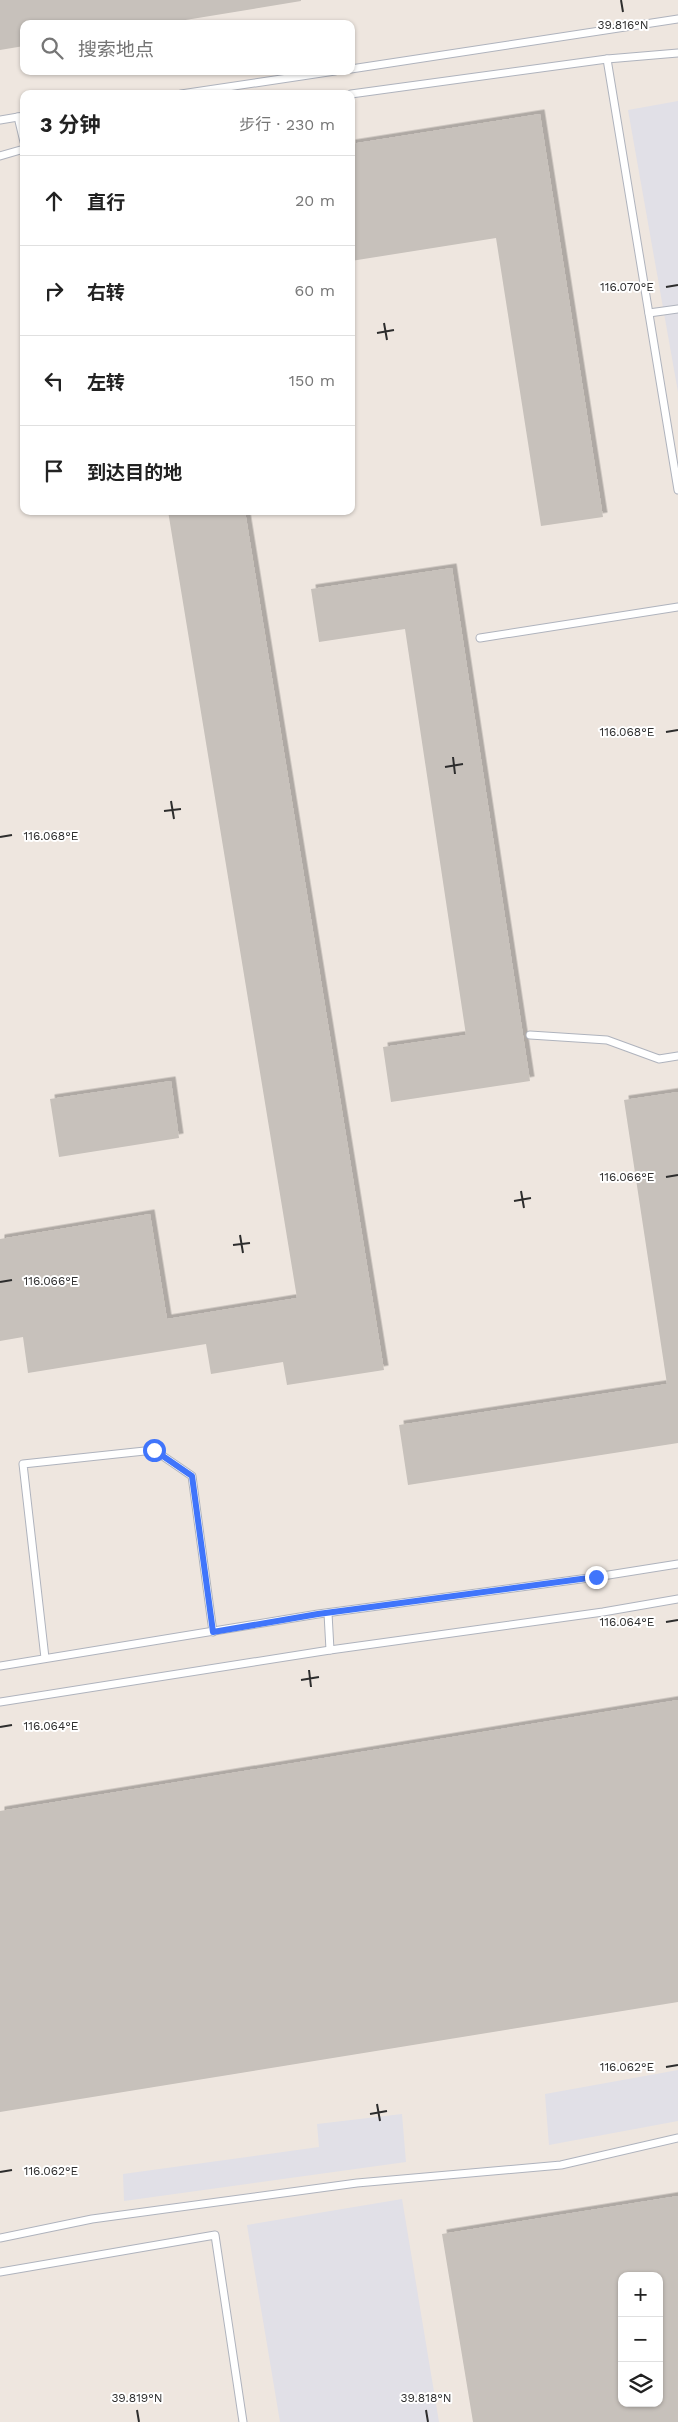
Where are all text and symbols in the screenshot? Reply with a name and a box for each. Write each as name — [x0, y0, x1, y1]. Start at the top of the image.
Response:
text: 39.816°N — [597, 18, 649, 32]
search box — [20, 20, 355, 75]
icon: search — [38, 34, 66, 62]
text: 搜索地点 — [78, 38, 154, 61]
text: 3 分钟 — [40, 112, 100, 137]
text: 步行 · 230 m — [239, 115, 335, 134]
icon: ahead — [40, 187, 68, 215]
text: 直行 — [87, 191, 125, 214]
text: 20 m — [295, 191, 335, 210]
icon: right — [40, 277, 68, 305]
text: 116.070°E — [600, 280, 654, 294]
text: 右转 — [87, 281, 125, 304]
text: 60 m — [295, 281, 335, 300]
icon: left — [40, 367, 68, 395]
text: 左转 — [87, 371, 125, 394]
text: 150 m — [289, 371, 335, 390]
icon: arrive — [40, 457, 68, 485]
text: 到达目的地 — [87, 461, 182, 484]
text: 116.068°E — [600, 725, 655, 739]
text: 116.068°E — [24, 829, 79, 843]
text: 116.066°E — [600, 1170, 655, 1184]
text: 116.066°E — [24, 1274, 79, 1288]
route start — [143, 1439, 166, 1462]
route end — [585, 1566, 608, 1589]
text: 116.064°E — [600, 1615, 655, 1629]
text: 116.064°E — [24, 1719, 79, 1733]
text: 116.062°E — [600, 2060, 655, 2074]
text: 116.062°E — [24, 2164, 79, 2178]
map controls — [618, 2272, 663, 2407]
button: + — [618, 2272, 663, 2317]
button: − — [618, 2317, 663, 2362]
button: layers — [618, 2362, 663, 2407]
text: 39.819°N — [111, 2391, 163, 2405]
text: 39.818°N — [400, 2391, 452, 2405]

